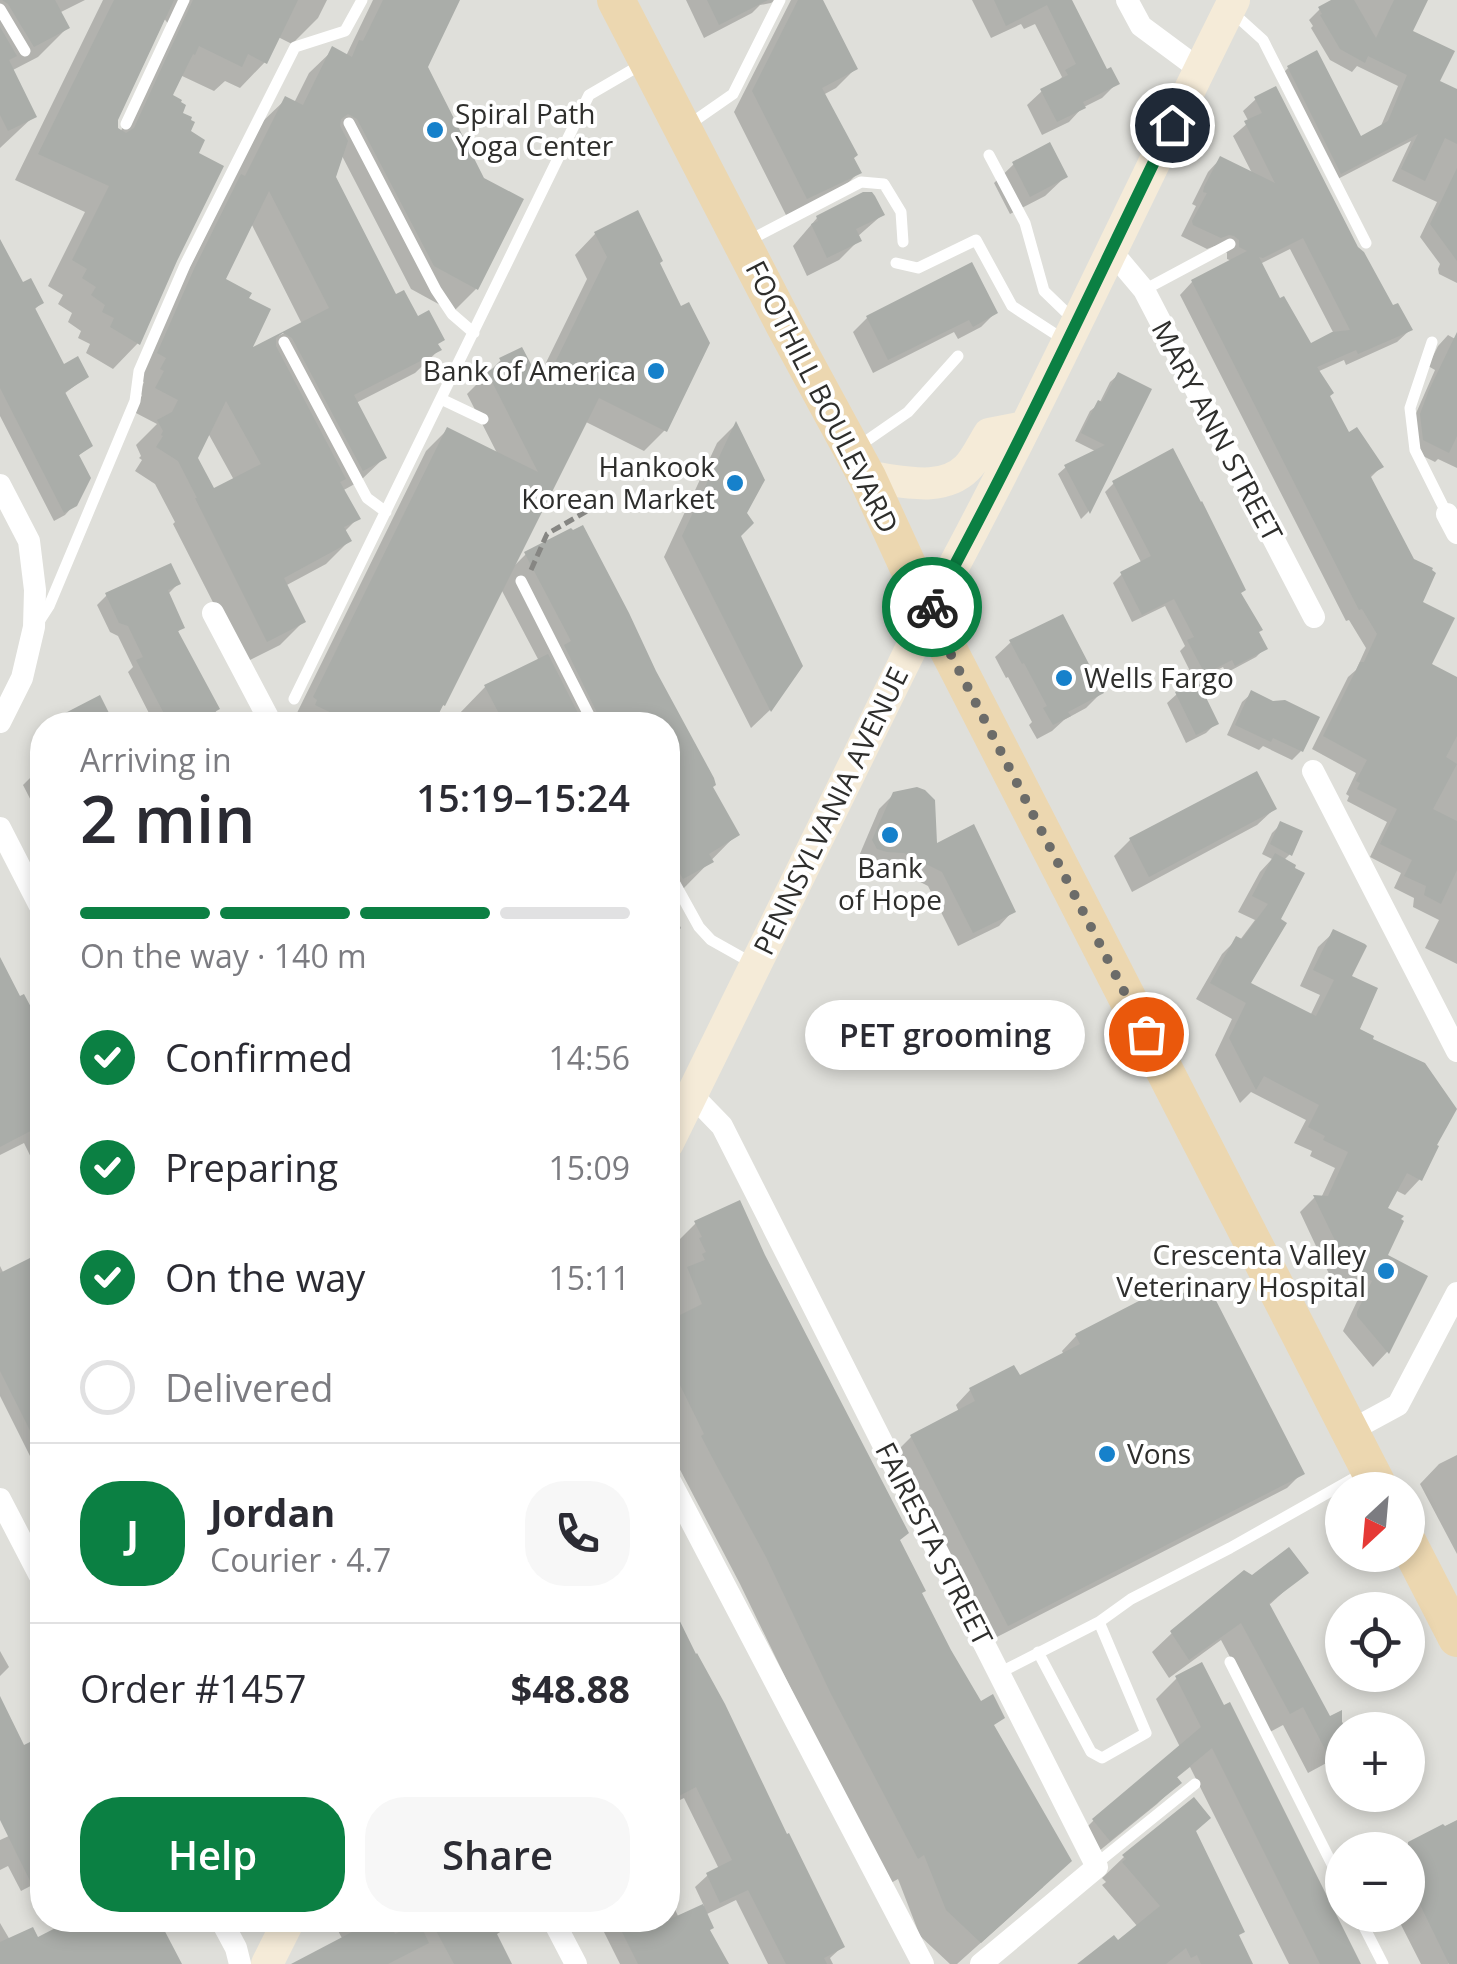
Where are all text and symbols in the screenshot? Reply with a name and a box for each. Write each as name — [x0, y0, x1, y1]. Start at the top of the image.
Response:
pin — [1130, 83, 1215, 168]
place label: Spiral Path Yoga Center — [455, 94, 614, 164]
icon: home — [1145, 98, 1200, 153]
marker: Spiral Path Yoga Center — [424, 119, 446, 141]
street label: FOOTHILL BOULEVARD — [738, 254, 908, 539]
street label: MARY ANN STREET — [1144, 314, 1292, 548]
place label: Bank of America — [423, 351, 636, 389]
marker: Bank of America — [645, 360, 667, 382]
place label: Hankook Korean Market — [521, 447, 715, 517]
marker: Hankook Korean Market — [724, 472, 746, 494]
courier — [882, 557, 982, 657]
icon: bike — [905, 580, 960, 635]
place label: Wells Fargo — [1084, 658, 1234, 696]
street label: PENNSYLVANIA AVENUE — [744, 660, 916, 961]
marker: Wells Fargo — [1053, 667, 1075, 689]
text: Arriving in — [80, 738, 232, 781]
text: 15:19–15:24 — [416, 771, 630, 823]
text: 2 min — [80, 774, 255, 862]
marker: Bank of Hope — [879, 824, 901, 846]
place label: Bank of Hope — [838, 848, 942, 918]
text: On the way · 140 m — [80, 934, 367, 977]
pin — [1104, 992, 1189, 1077]
callout: PET grooming — [806, 999, 1086, 1069]
icon: bag — [1119, 1007, 1174, 1062]
text: PET grooming — [839, 1013, 1051, 1056]
icon: check — [80, 1030, 135, 1085]
text: Confirmed — [165, 1031, 353, 1083]
text: 14:56 — [548, 1036, 630, 1079]
icon: check — [80, 1140, 135, 1195]
text: Preparing — [165, 1141, 338, 1193]
text: 15:09 — [548, 1146, 630, 1189]
place label: Crescenta Valley Veterinary Hospital — [1116, 1235, 1367, 1305]
icon: check — [80, 1250, 135, 1305]
text: On the way — [165, 1251, 365, 1303]
text: 15:11 — [548, 1256, 630, 1299]
marker: Crescenta Valley Veterinary Hospital — [1375, 1260, 1397, 1282]
text: Delivered — [165, 1361, 334, 1413]
place label: Vons — [1127, 1434, 1191, 1472]
street label: FAIRESTA STREET — [867, 1435, 1003, 1652]
marker: Vons — [1096, 1443, 1118, 1465]
north arrow — [1325, 1472, 1425, 1572]
map controls — [1325, 1472, 1425, 1932]
button: phone — [525, 1481, 630, 1586]
text: Jordan — [210, 1486, 335, 1538]
text: J — [126, 1507, 139, 1559]
text: Courier · 4.7 — [210, 1538, 391, 1581]
button: locate — [1325, 1592, 1425, 1692]
text: Order #1457 — [80, 1662, 307, 1714]
text: $48.88 — [511, 1662, 630, 1714]
button: + — [1325, 1712, 1425, 1812]
button: Help — [80, 1797, 345, 1912]
button: Share — [365, 1797, 630, 1912]
button: − — [1325, 1832, 1425, 1932]

